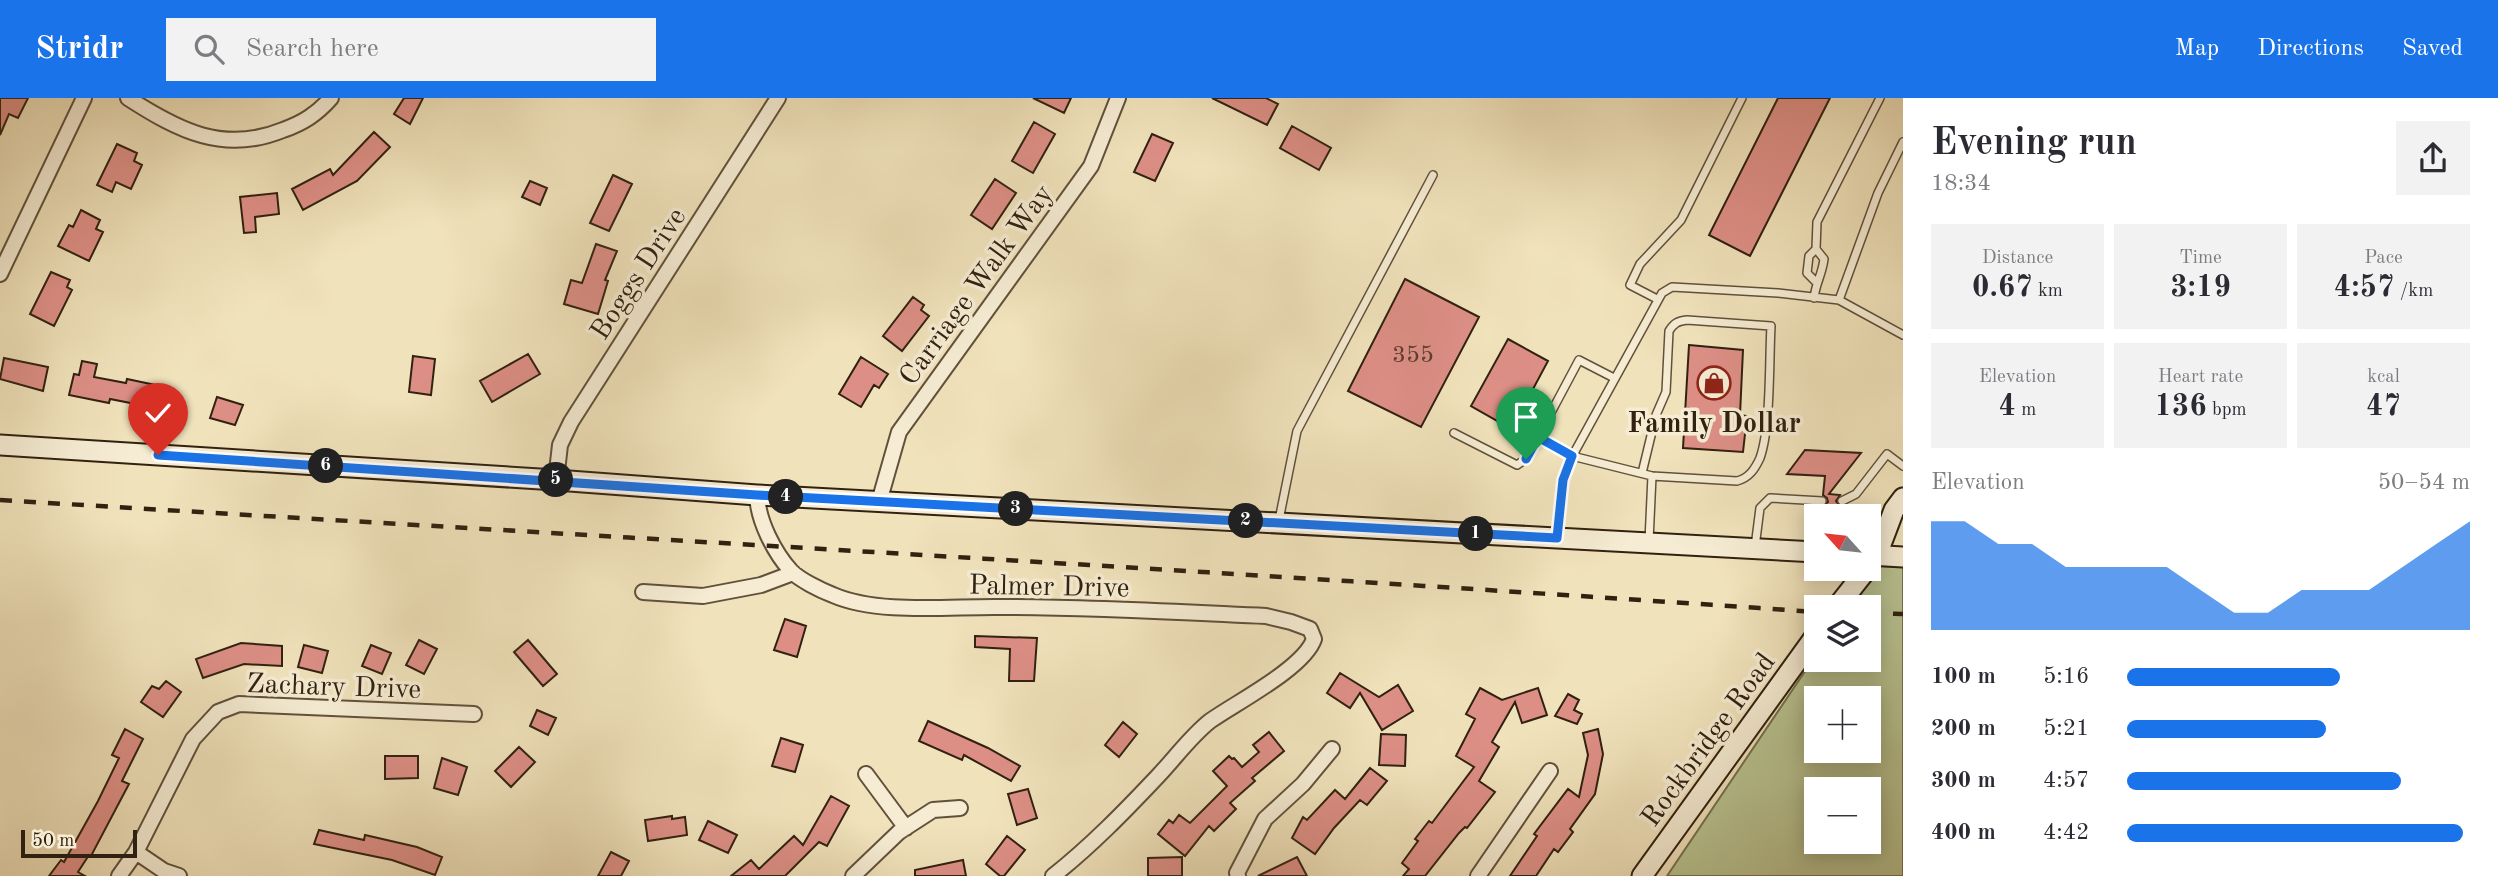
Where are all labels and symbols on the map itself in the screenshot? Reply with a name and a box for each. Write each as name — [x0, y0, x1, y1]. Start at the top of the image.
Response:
street label: Carriage Walk Way — [896, 180, 1059, 391]
street label: Boggs Drive — [587, 204, 692, 345]
house number: 355 — [1392, 344, 1434, 368]
shop icon: Family Dollar — [1695, 364, 1733, 402]
pin — [128, 383, 188, 455]
pin — [1496, 387, 1556, 459]
place label: Family Dollar — [1627, 411, 1801, 439]
pin: 6 — [308, 448, 344, 484]
pin: 5 — [538, 462, 574, 498]
pin: 4 — [768, 480, 804, 514]
pin: 3 — [998, 492, 1034, 526]
pin: 2 — [1228, 504, 1264, 538]
north arrow — [1804, 504, 1881, 581]
pin: 1 — [1458, 516, 1494, 551]
street label: Palmer Drive — [968, 573, 1130, 603]
street label: Rockbridge Road — [1637, 649, 1782, 833]
street label: Zachary Drive — [246, 671, 422, 705]
scale bar — [21, 827, 136, 859]

